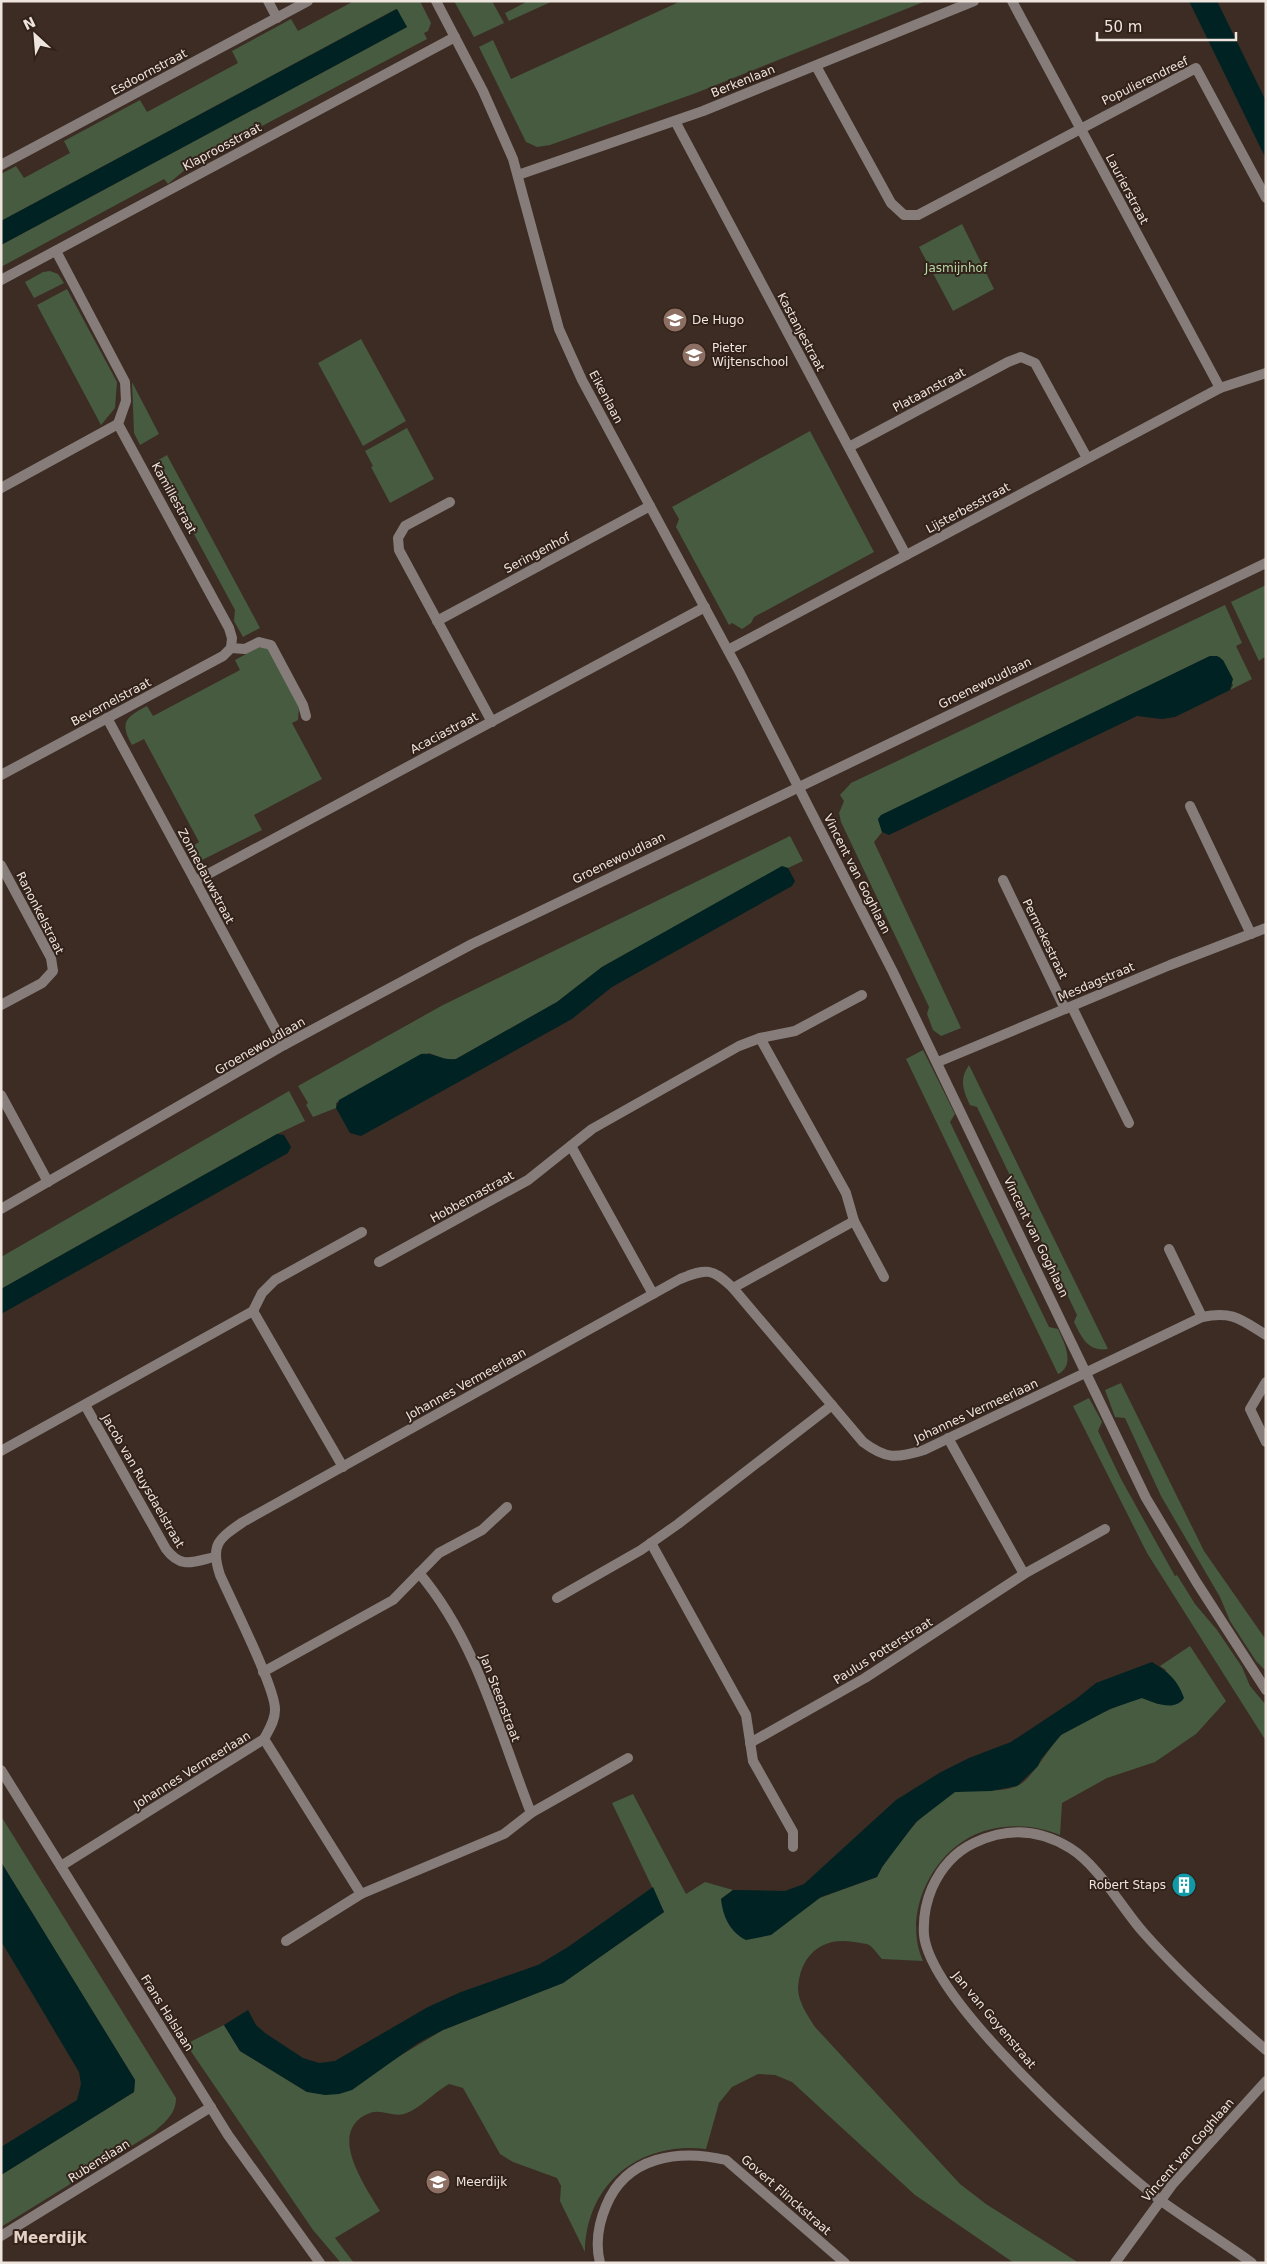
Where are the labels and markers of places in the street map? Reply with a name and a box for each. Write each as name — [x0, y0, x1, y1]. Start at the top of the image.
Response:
school or university icon: De Hugo — [662, 307, 688, 333]
place label: De Hugo — [692, 313, 744, 327]
place label: Pieter Wijtenschool — [712, 341, 788, 369]
school or university icon: Pieter Wijtenschool — [681, 342, 707, 368]
building icon: Robert Staps — [1171, 1872, 1197, 1898]
place label: Robert Staps — [1089, 1878, 1166, 1892]
school or university icon: Meerdijk — [425, 2169, 451, 2195]
place label: Meerdijk — [456, 2175, 507, 2189]

